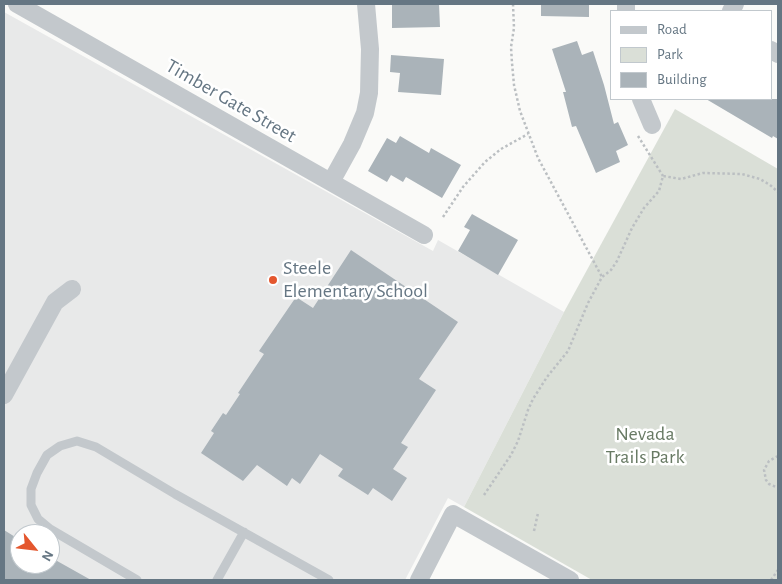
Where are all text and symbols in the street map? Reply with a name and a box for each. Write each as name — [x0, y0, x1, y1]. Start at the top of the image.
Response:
legend — [610, 10, 772, 100]
text: Road — [657, 22, 687, 37]
text: Park — [657, 47, 683, 62]
street label: Timber Gate Street — [162, 54, 300, 148]
text: Building — [657, 72, 707, 87]
place label: Steele Elementary School — [283, 256, 428, 303]
marker: Steele Elementary School — [267, 274, 279, 286]
park label: Nevada Trails Park — [605, 422, 685, 469]
north arrow — [10, 524, 60, 574]
text: N — [39, 548, 56, 563]

